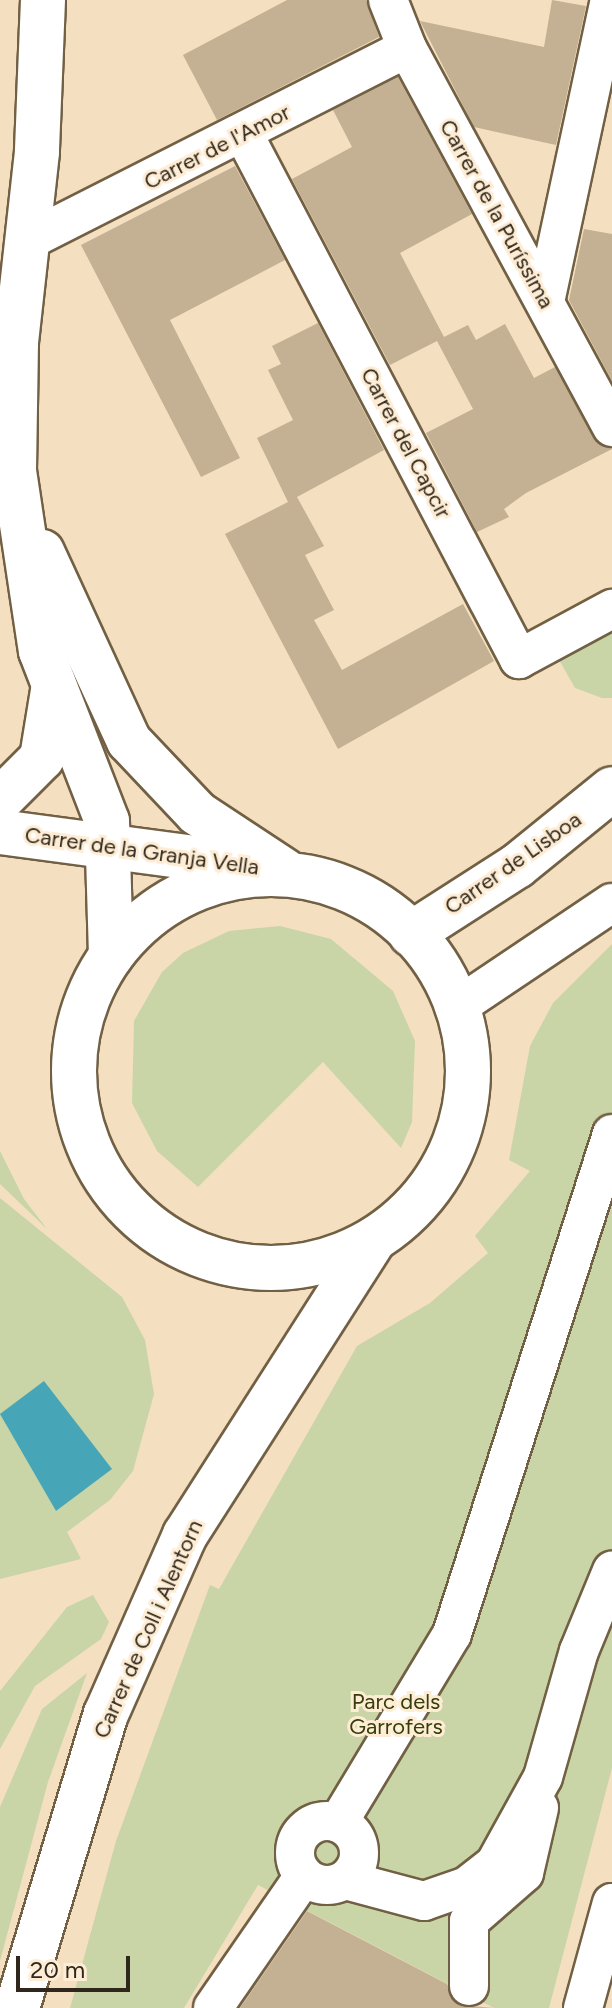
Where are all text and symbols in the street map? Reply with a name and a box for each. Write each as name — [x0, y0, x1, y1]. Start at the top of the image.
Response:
street label: Carrer de l'Amor — [140, 99, 294, 195]
street label: Carrer de la Puríssima — [434, 115, 560, 313]
street label: Carrer del Capcir — [355, 363, 457, 523]
street label: Carrer de Lisboa — [440, 806, 586, 920]
street label: Carrer de la Granja Vella — [23, 821, 261, 881]
street label: Carrer de Coll i Alentorn — [88, 1516, 208, 1742]
park label: Parc dels Garrofers — [349, 1688, 443, 1740]
scale bar — [20, 1940, 134, 1990]
text: 20 m — [30, 1955, 85, 1984]

